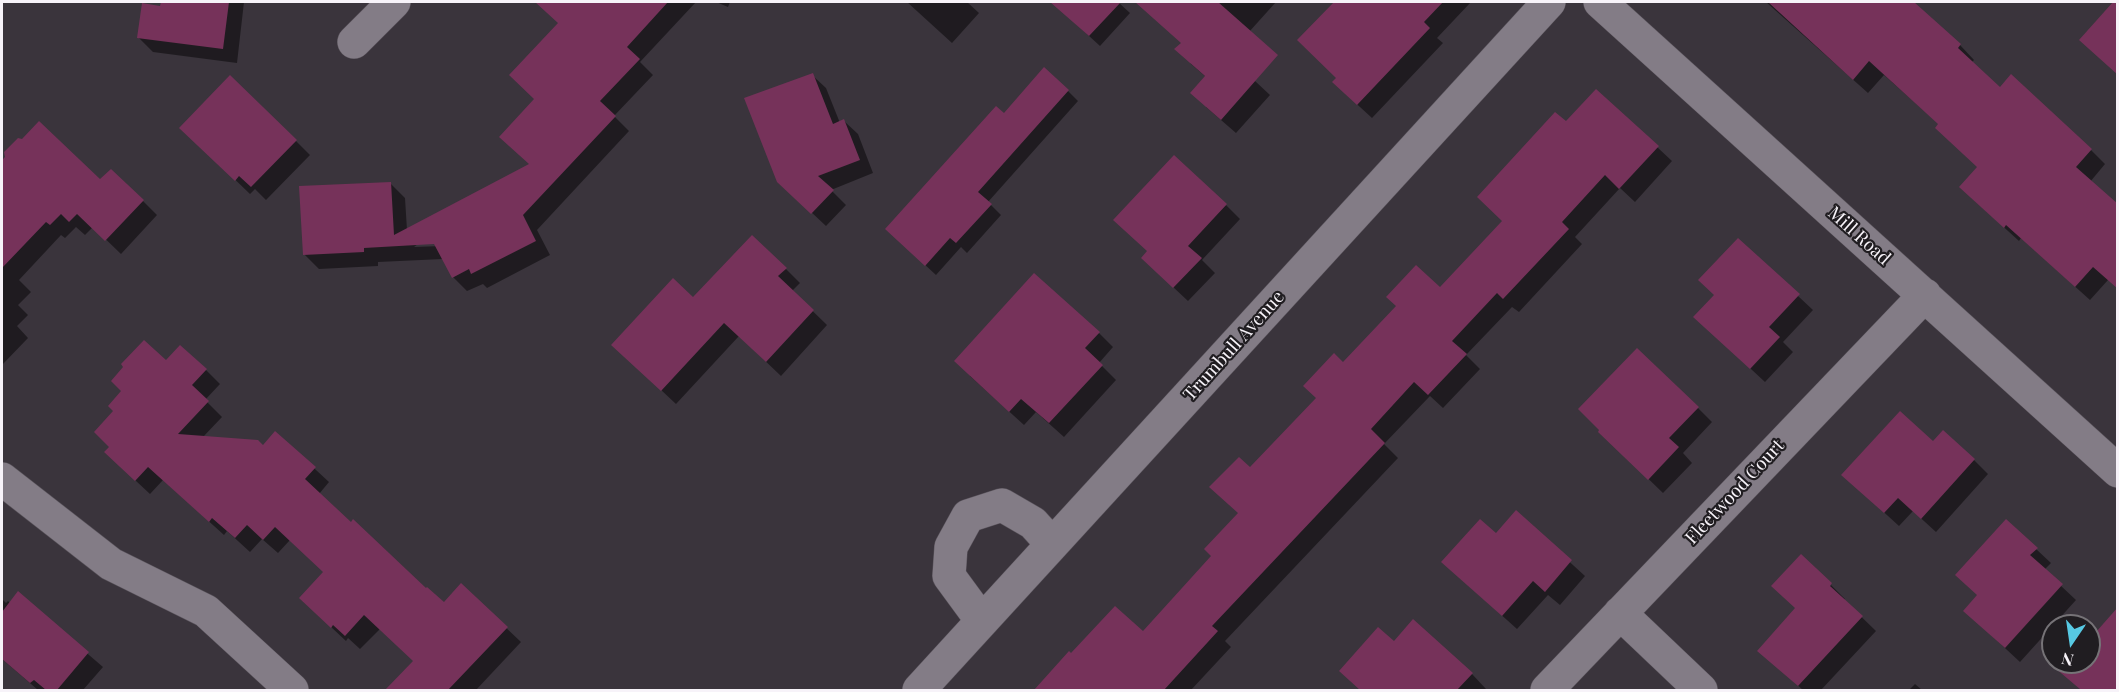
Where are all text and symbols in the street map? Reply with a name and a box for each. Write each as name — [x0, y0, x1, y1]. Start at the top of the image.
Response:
street label: Mill Road — [1823, 202, 1895, 270]
street label: Trumbull Avenue — [1179, 287, 1289, 405]
street label: Fleetwood Court — [1681, 435, 1789, 549]
north arrow — [2041, 614, 2101, 674]
text: N — [2059, 649, 2075, 672]

